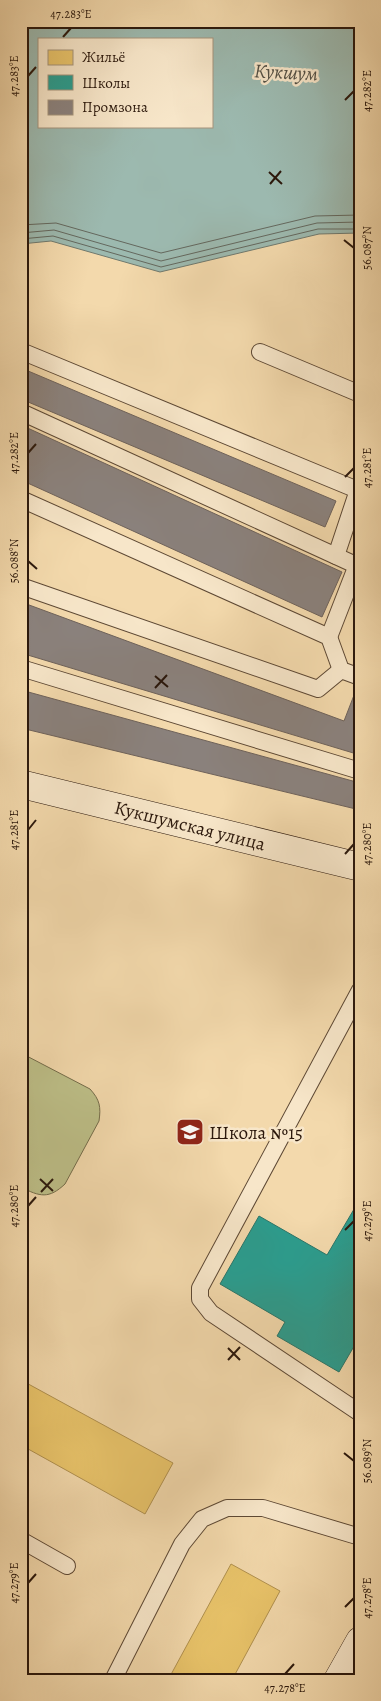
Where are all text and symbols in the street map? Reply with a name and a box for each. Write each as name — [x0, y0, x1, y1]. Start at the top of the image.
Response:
text: 47.283°E — [50, 6, 92, 22]
legend — [38, 38, 212, 128]
text: Жильё — [82, 47, 125, 67]
text: 47.283°E — [6, 55, 22, 97]
water label: Кукшум — [253, 57, 319, 88]
text: 47.282°E — [359, 70, 375, 112]
text: Школы — [82, 73, 130, 93]
text: Промзона — [82, 97, 148, 117]
text: 56.087°N — [359, 226, 375, 270]
text: 47.282°E — [6, 432, 22, 474]
text: 47.281°E — [359, 448, 375, 488]
text: 56.088°N — [6, 538, 22, 583]
street label: Кукшумская улица — [112, 795, 268, 857]
text: 47.281°E — [6, 810, 22, 850]
text: 47.280°E — [359, 823, 375, 865]
school or university icon: Школа №15 — [175, 1117, 205, 1147]
place label: Школа №15 — [209, 1120, 303, 1146]
text: 47.280°E — [6, 1185, 22, 1227]
text: 47.279°E — [359, 1200, 375, 1242]
text: 56.089°N — [359, 1438, 375, 1483]
text: 47.279°E — [6, 1562, 22, 1604]
text: 47.278°E — [359, 1577, 375, 1619]
text: 47.278°E — [264, 1680, 306, 1696]

